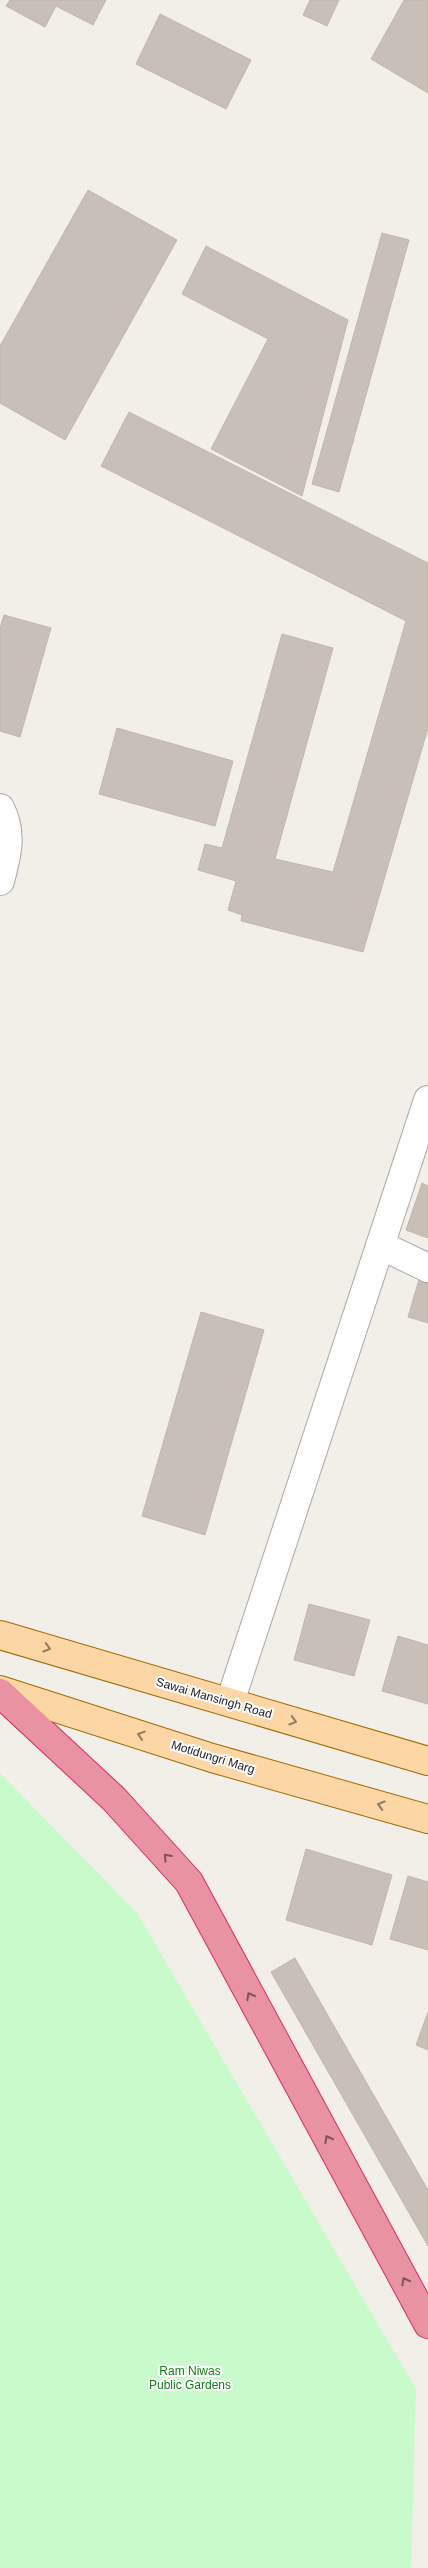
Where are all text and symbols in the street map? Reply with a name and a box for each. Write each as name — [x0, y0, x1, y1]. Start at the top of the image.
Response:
one-way arrow — [42, 1643, 50, 1653]
street label: Sawai Mansingh Road — [154, 1675, 274, 1721]
one-way arrow — [289, 1716, 297, 1726]
one-way arrow — [138, 1731, 146, 1741]
street label: Motidungri Marg — [169, 1738, 257, 1776]
one-way arrow — [377, 1801, 386, 1811]
one-way arrow — [163, 1854, 172, 1863]
one-way arrow — [247, 1992, 257, 2001]
one-way arrow — [324, 2135, 334, 2144]
one-way arrow — [401, 2278, 411, 2287]
park label: Ram Niwas Public Gardens — [149, 2364, 231, 2392]

